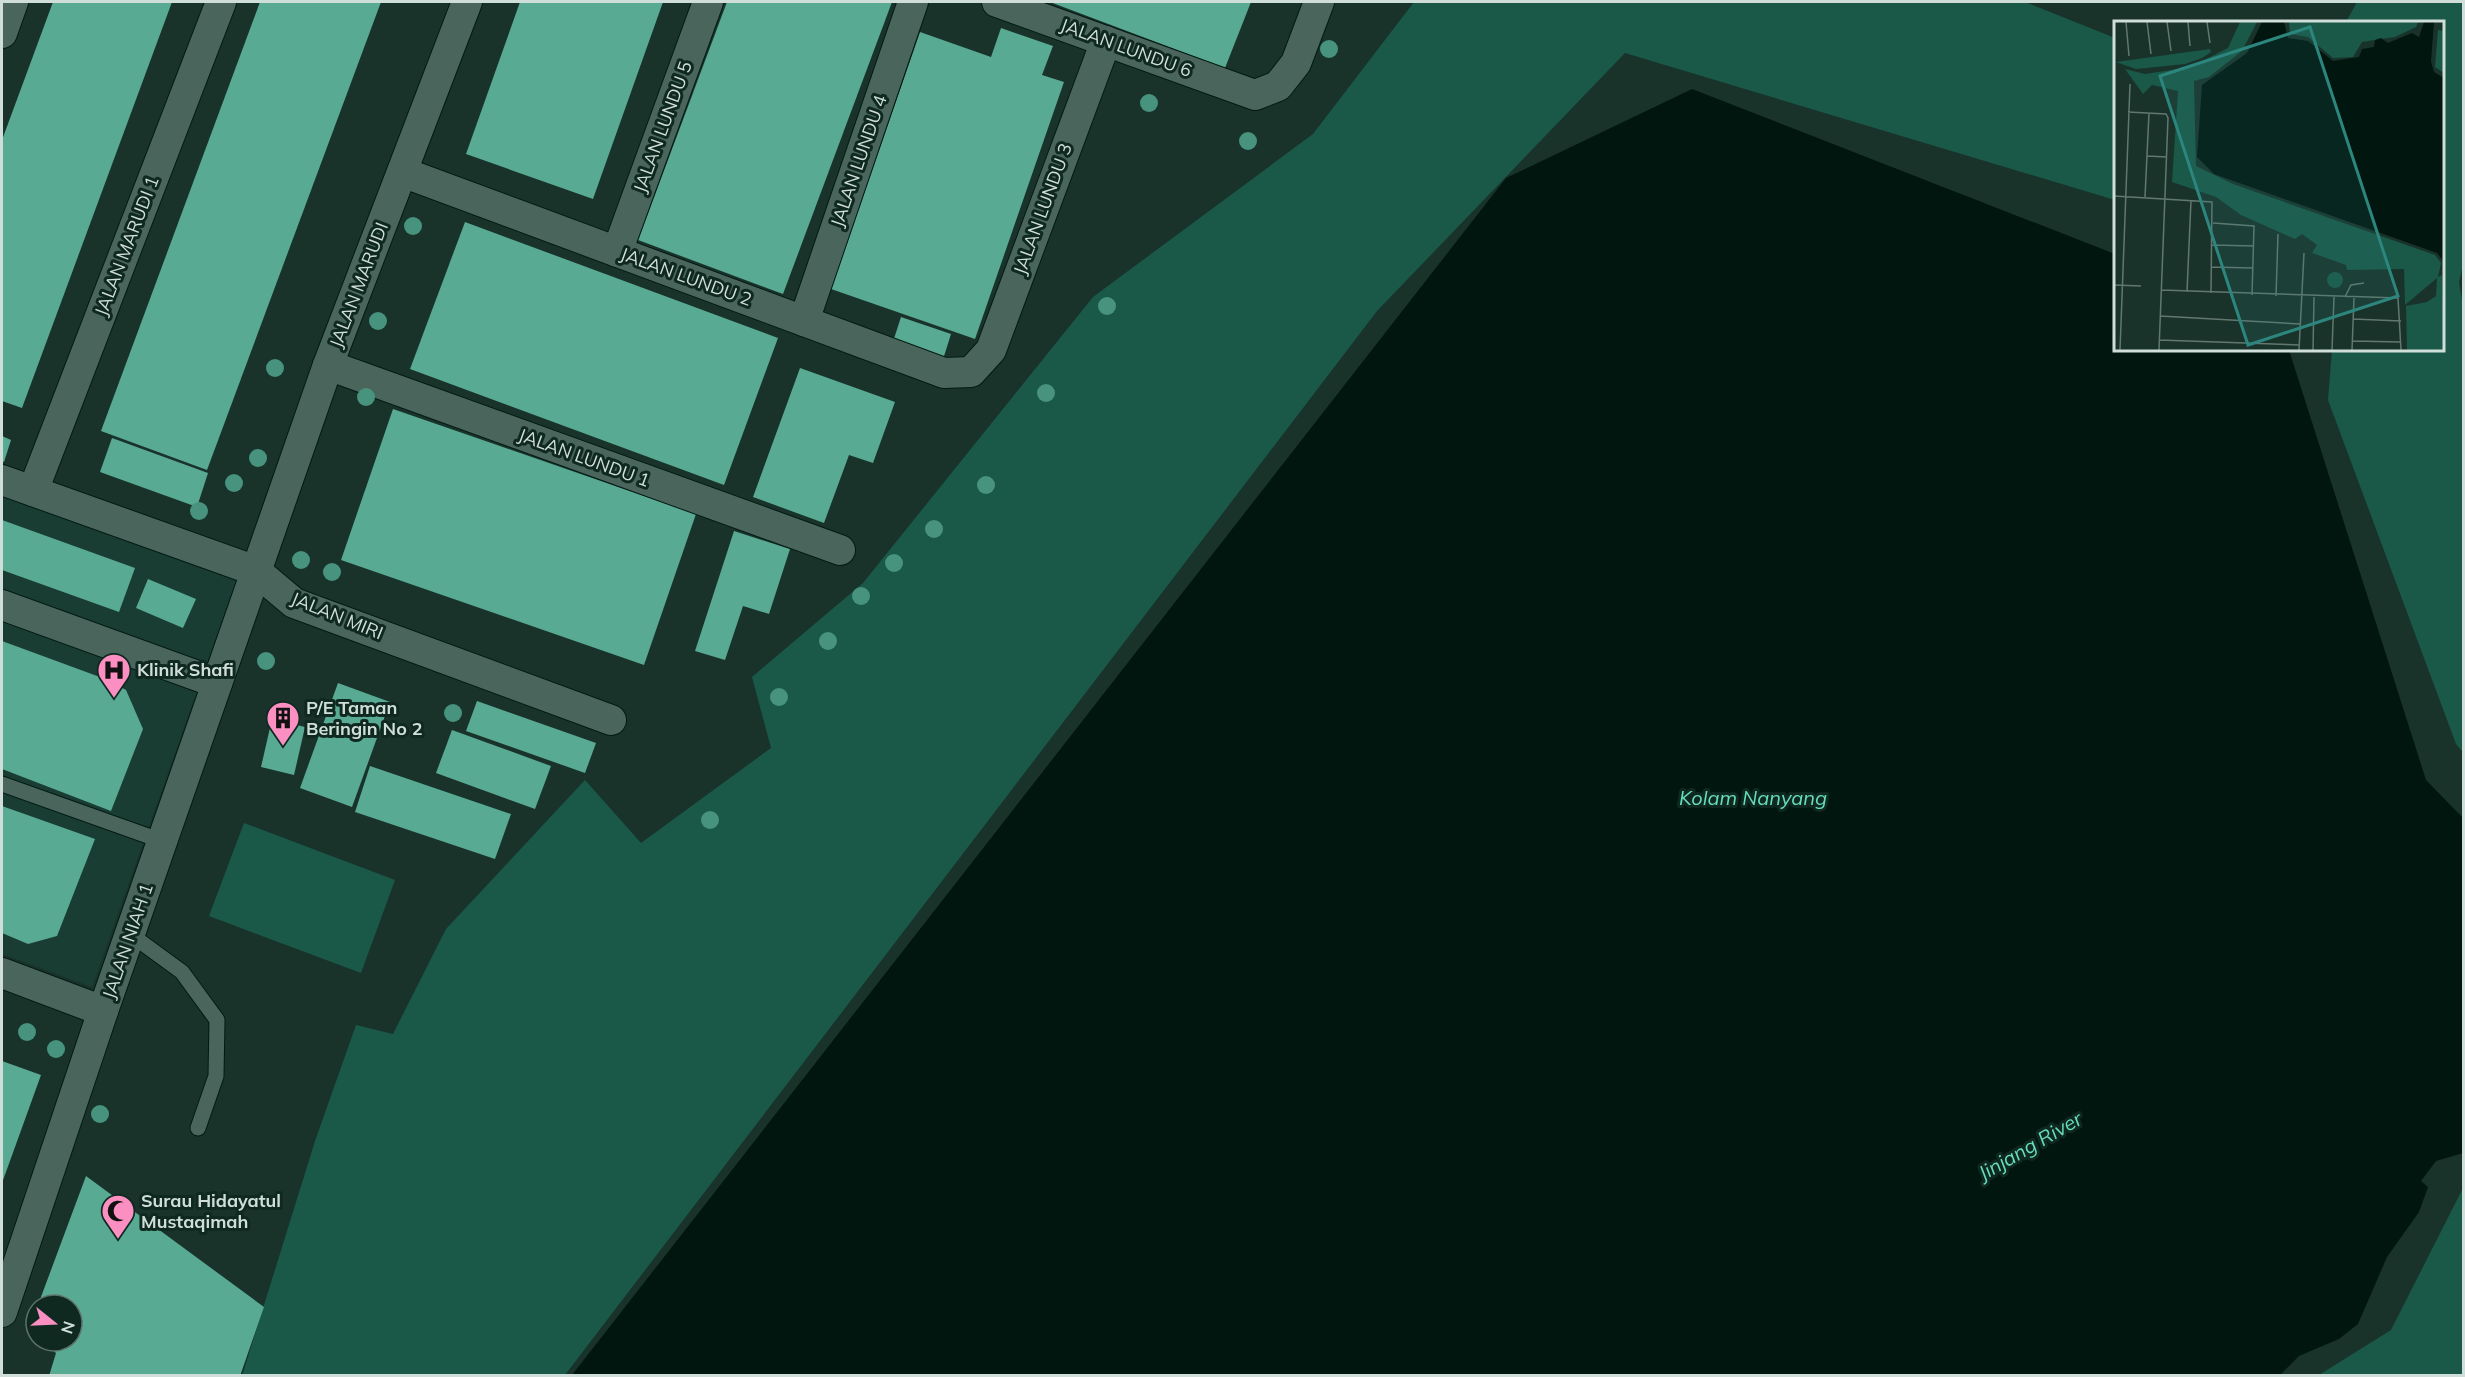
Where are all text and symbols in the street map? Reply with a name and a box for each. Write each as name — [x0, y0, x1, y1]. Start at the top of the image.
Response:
street label: JALAN LUNDU 6 — [1057, 13, 1195, 82]
inset map — [2114, 21, 2444, 351]
street label: JALAN LUNDU 5 — [628, 58, 697, 196]
street label: JALAN LUNDU 4 — [825, 92, 892, 230]
street label: JALAN LUNDU 3 — [1008, 140, 1077, 278]
street label: JALAN MARUDI 1 — [89, 173, 164, 319]
street label: JALAN MARUDI — [324, 219, 393, 351]
street label: JALAN LUNDU 2 — [617, 242, 755, 311]
street label: JALAN LUNDU 1 — [515, 423, 653, 492]
street label: JALAN MIRI — [288, 587, 387, 644]
hospital icon: Klinik Shafi — [96, 652, 132, 699]
place label: Klinik Shafi — [137, 658, 234, 681]
place label: P/E Taman Beringin No 2 — [306, 696, 423, 740]
building icon: P/E Taman Beringin No 2 — [265, 700, 301, 747]
water label: Kolam Nanyang — [1679, 785, 1827, 810]
street label: JALAN NIAH 1 — [97, 880, 158, 1002]
water label: Jinjang River — [1972, 1105, 2087, 1186]
place label: Surau Hidayatul Mustaqimah — [141, 1189, 281, 1233]
mosque icon: Surau Hidayatul Mustaqimah — [100, 1193, 136, 1240]
north arrow — [24, 1293, 84, 1353]
text: N — [57, 1319, 80, 1336]

